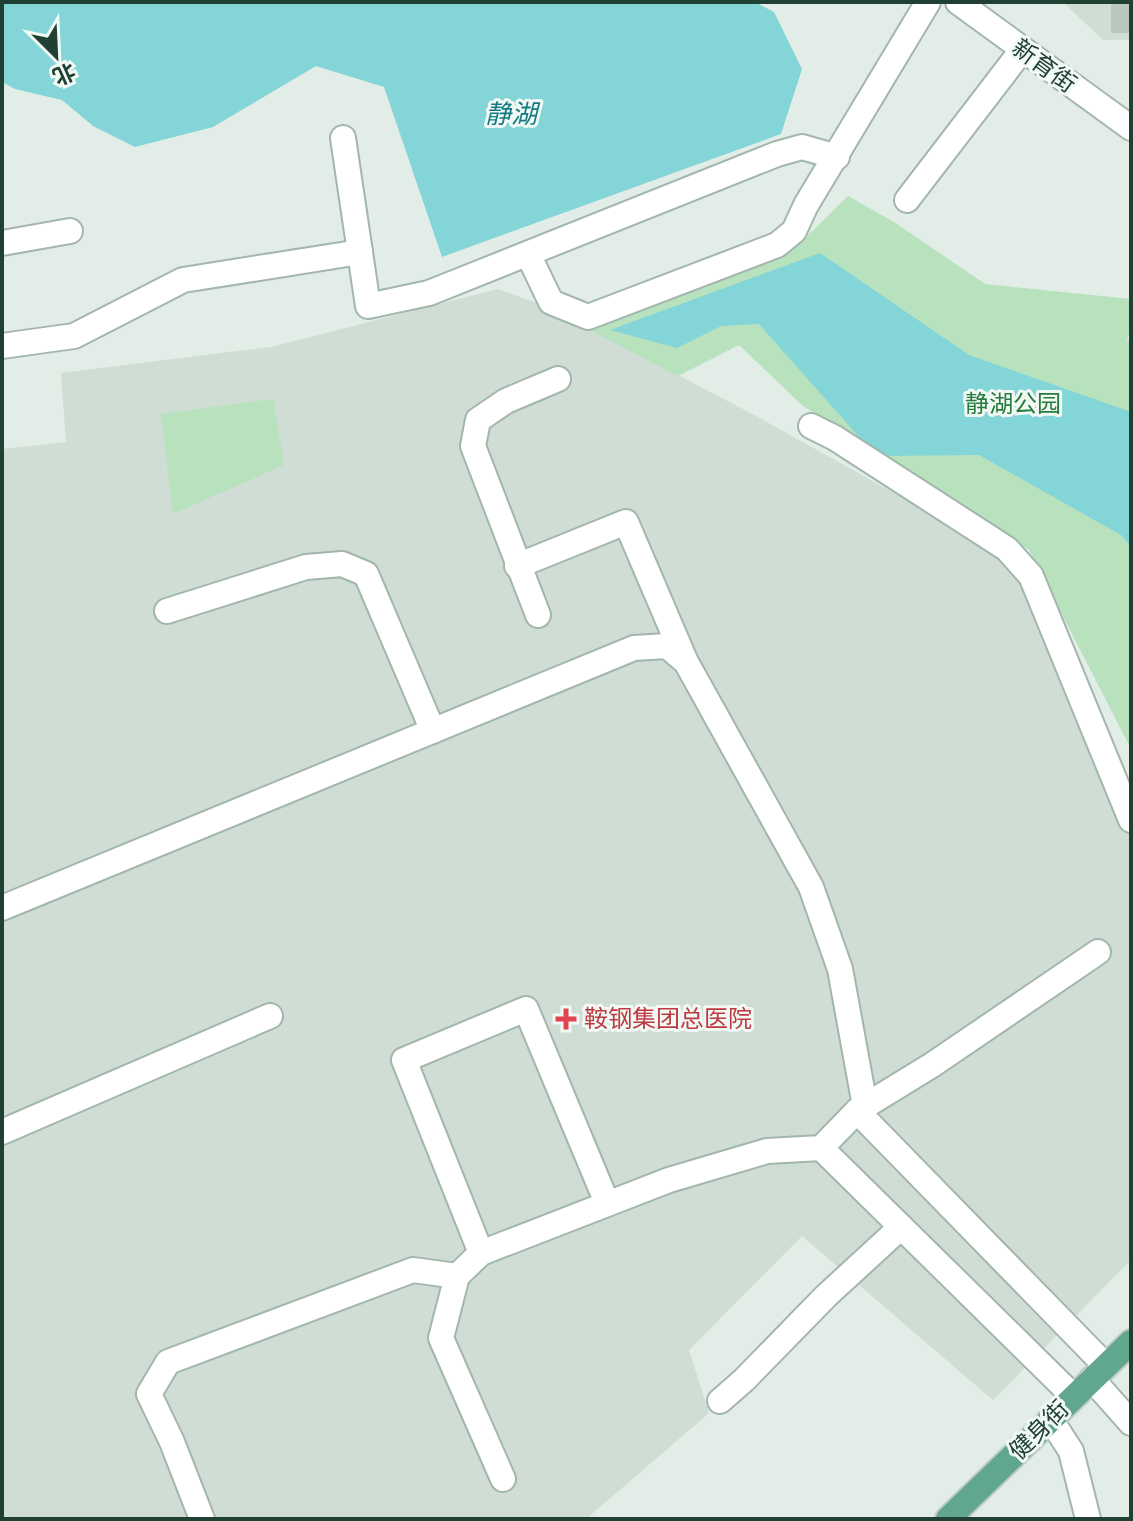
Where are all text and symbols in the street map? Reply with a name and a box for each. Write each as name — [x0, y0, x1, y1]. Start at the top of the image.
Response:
north arrow — [16, 16, 96, 96]
street label: 新育街 — [1007, 34, 1081, 98]
text: 北 — [49, 58, 79, 90]
water label: 静湖 — [485, 99, 541, 129]
park label: 静湖公园 — [965, 390, 1061, 418]
place label: 鞍钢集团总医院 — [584, 1005, 752, 1033]
marker: 鞍钢集团总医院 — [555, 1008, 577, 1030]
street label: 健身街 — [1004, 1395, 1074, 1465]

